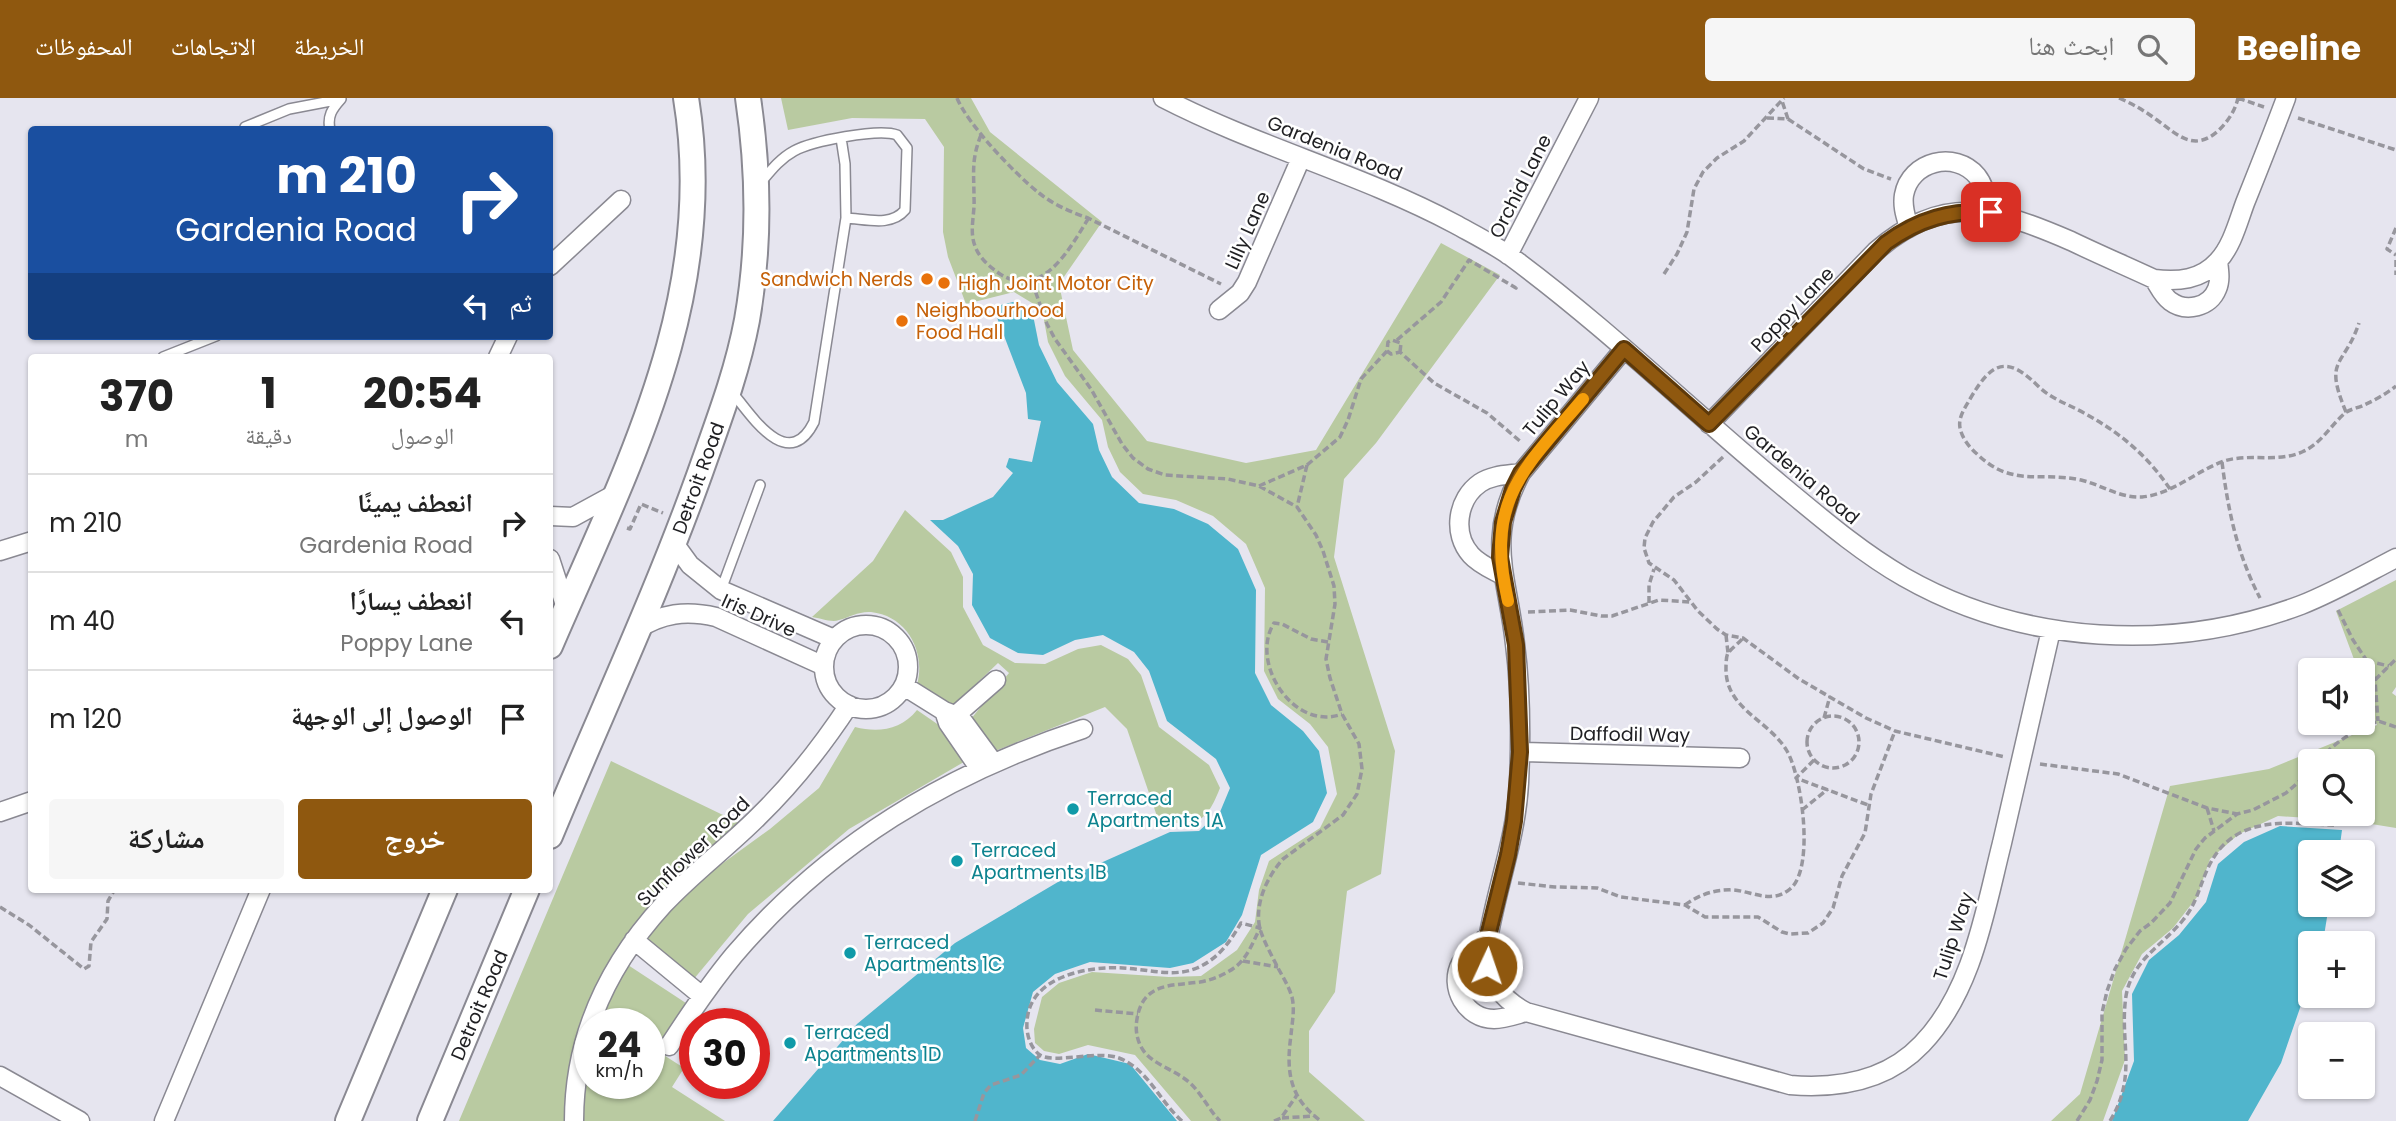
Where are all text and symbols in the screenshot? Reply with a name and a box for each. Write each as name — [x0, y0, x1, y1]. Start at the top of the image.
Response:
search box — [1705, 18, 2195, 81]
text: Beeline — [2237, 25, 2361, 72]
text: ابحث هنا — [2028, 28, 2115, 64]
text: المحفوظات — [35, 30, 133, 63]
text: الاتجاهات — [171, 30, 256, 63]
text: الخريطة — [294, 30, 365, 63]
icon: search — [2133, 30, 2171, 68]
street label: Gardenia Road — [1263, 109, 1406, 188]
street label: Orchid Lane — [1483, 130, 1558, 243]
text: 210 m — [276, 142, 417, 210]
icon: right — [441, 154, 532, 245]
pin — [1961, 182, 2021, 242]
street label: Lilly Lane — [1218, 187, 1277, 274]
icon: arrive — [1972, 193, 2010, 231]
text: Gardenia Road — [175, 207, 417, 252]
street label: Poppy Lane — [1745, 261, 1840, 358]
place label: Sandwich Nerds — [760, 266, 913, 293]
place label: High Joint Motor City — [958, 270, 1154, 297]
marker: Sandwich Nerds — [919, 271, 935, 287]
marker: High Joint Motor City — [936, 275, 952, 291]
text: ثم — [509, 285, 532, 321]
icon: left — [457, 287, 495, 325]
place label: Neighbourhood Food Hall — [916, 297, 1064, 346]
marker: Neighbourhood Food Hall — [894, 313, 910, 329]
street label: Tulip Way — [1517, 354, 1596, 442]
text: 1 — [261, 364, 277, 423]
text: 20:54 — [363, 364, 482, 423]
text: 370 — [99, 367, 174, 426]
street label: Detroit Road — [666, 418, 731, 538]
street label: Gardenia Road — [1738, 418, 1865, 531]
text: دقيقة — [245, 420, 292, 452]
text: الوصول — [391, 420, 454, 452]
text: m — [125, 423, 148, 455]
text: انعطف يمينًا — [357, 485, 473, 521]
icon: right — [494, 504, 532, 542]
text: 210 m — [49, 505, 122, 541]
text: Gardenia Road — [299, 529, 473, 561]
text: انعطف يسارًا — [350, 583, 473, 619]
street label: Iris Drive — [717, 587, 800, 644]
icon: left — [494, 602, 532, 640]
text: 40 m — [49, 603, 115, 639]
text: Poppy Lane — [340, 627, 473, 659]
map controls — [2298, 658, 2375, 1099]
button: sound — [2298, 658, 2375, 735]
text: الوصول إلى الوجهة — [291, 698, 473, 734]
icon: arrive — [494, 700, 532, 738]
text: 120 m — [49, 701, 122, 737]
street label: Daffodil Way — [1570, 720, 1691, 749]
button: search — [2298, 749, 2375, 826]
place label: Terraced Apartments 1A — [1087, 785, 1224, 834]
street label: Sunflower Road — [631, 790, 756, 912]
button: مشاركة — [49, 799, 284, 879]
button: خروج — [298, 799, 532, 879]
marker: Terraced Apartments 1A — [1065, 801, 1081, 817]
place label: Terraced Apartments 1B — [971, 837, 1107, 886]
button: layers — [2298, 840, 2375, 917]
marker: Terraced Apartments 1B — [949, 853, 965, 869]
street label: Tulip Way — [1926, 888, 1981, 984]
place label: Terraced Apartments 1C — [864, 929, 1003, 978]
position arrow — [1450, 929, 1524, 1003]
button: + — [2298, 931, 2375, 1008]
marker: Terraced Apartments 1C — [842, 945, 858, 961]
street label: Detroit Road — [444, 946, 515, 1065]
speed limit sign: 30 — [679, 1008, 770, 1099]
place label: Terraced Apartments 1D — [804, 1019, 941, 1068]
text: 24 — [598, 1020, 641, 1069]
button: − — [2298, 1022, 2375, 1099]
marker: Terraced Apartments 1D — [782, 1035, 798, 1051]
text: km/h — [596, 1058, 643, 1083]

